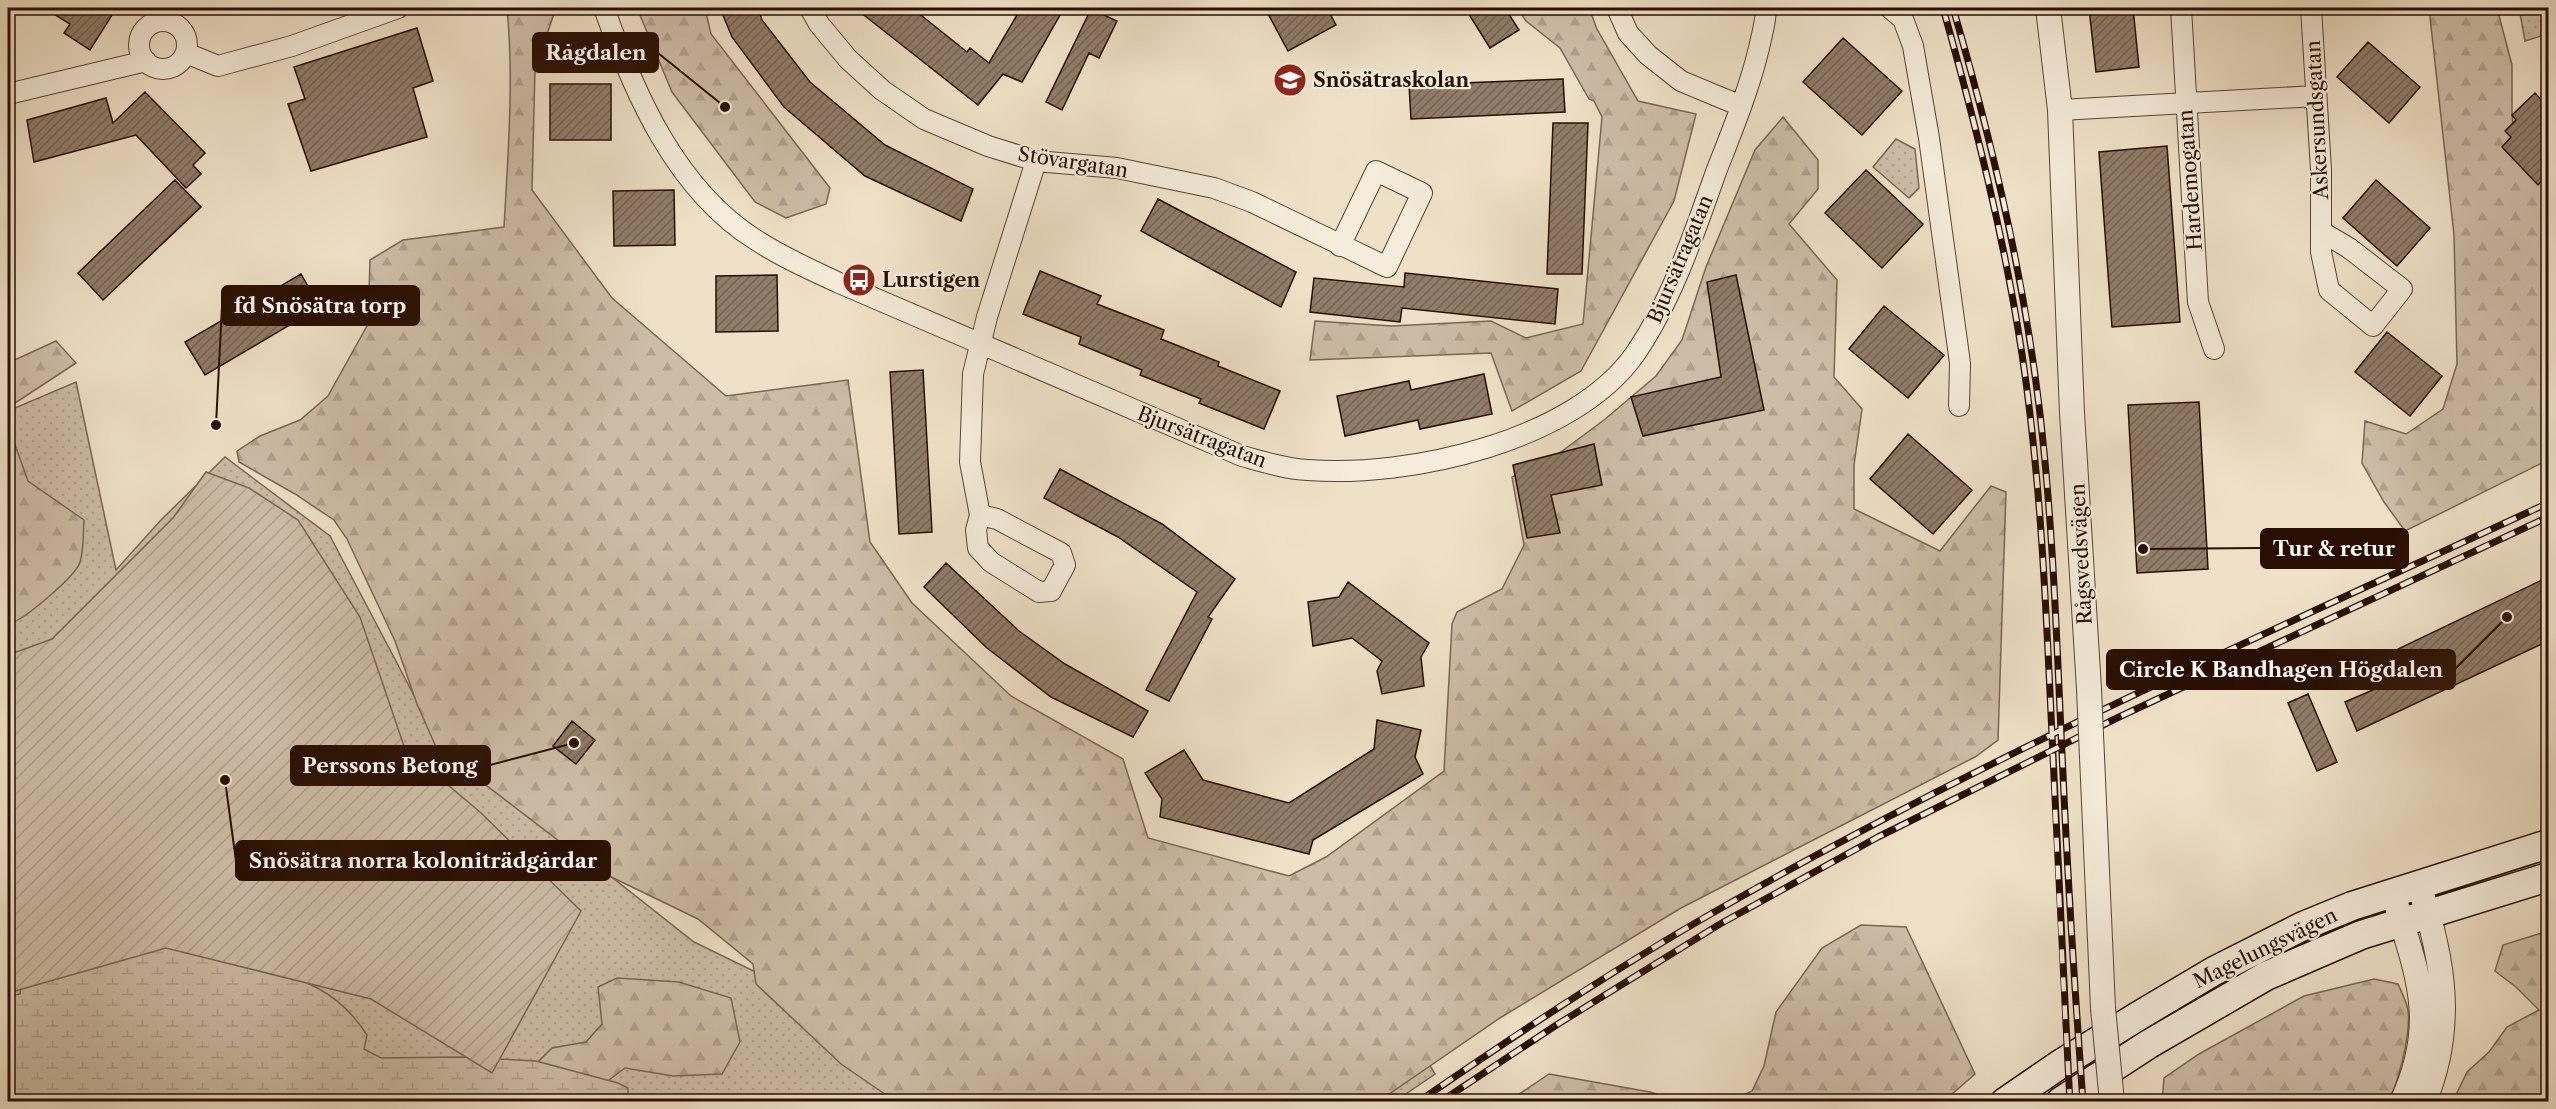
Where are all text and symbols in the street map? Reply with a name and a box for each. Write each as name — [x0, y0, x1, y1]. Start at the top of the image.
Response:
callout: Rågdalen — [533, 33, 658, 72]
street label: Askersundsgatan — [2301, 39, 2333, 201]
text: Rågdalen — [546, 40, 647, 65]
school or university icon: Snösätraskolan — [1272, 62, 1308, 98]
place label: Snösätraskolan — [1313, 68, 1470, 92]
street label: Hardemogatan — [2173, 108, 2207, 251]
street label: Stövargatan — [1016, 141, 1130, 183]
street label: Bjursätragatan — [1642, 191, 1718, 327]
bus stop icon: Lurstigen — [841, 262, 877, 298]
place label: Lurstigen — [882, 268, 981, 292]
callout: fd Snösätra torp — [222, 286, 419, 325]
text: fd Snösätra torp — [234, 293, 406, 318]
street label: Bjursätragatan — [1134, 401, 1271, 473]
street label: Rågsvedsvägen — [2065, 482, 2097, 625]
callout: Tur & retur — [2261, 529, 2408, 568]
text: Tur & retur — [2273, 536, 2396, 561]
callout: Circle K Bandhagen Högdalen — [2107, 650, 2455, 689]
text: Circle K Bandhagen Högdalen — [2119, 657, 2444, 682]
callout: Perssons Betong — [291, 746, 490, 785]
text: Perssons Betong — [302, 753, 479, 778]
callout: Snösätra norra koloniträdgårdar — [236, 841, 610, 880]
text: Snösätra norra koloniträdgårdar — [249, 848, 598, 873]
street label: Magelungsvägen — [2189, 903, 2341, 993]

